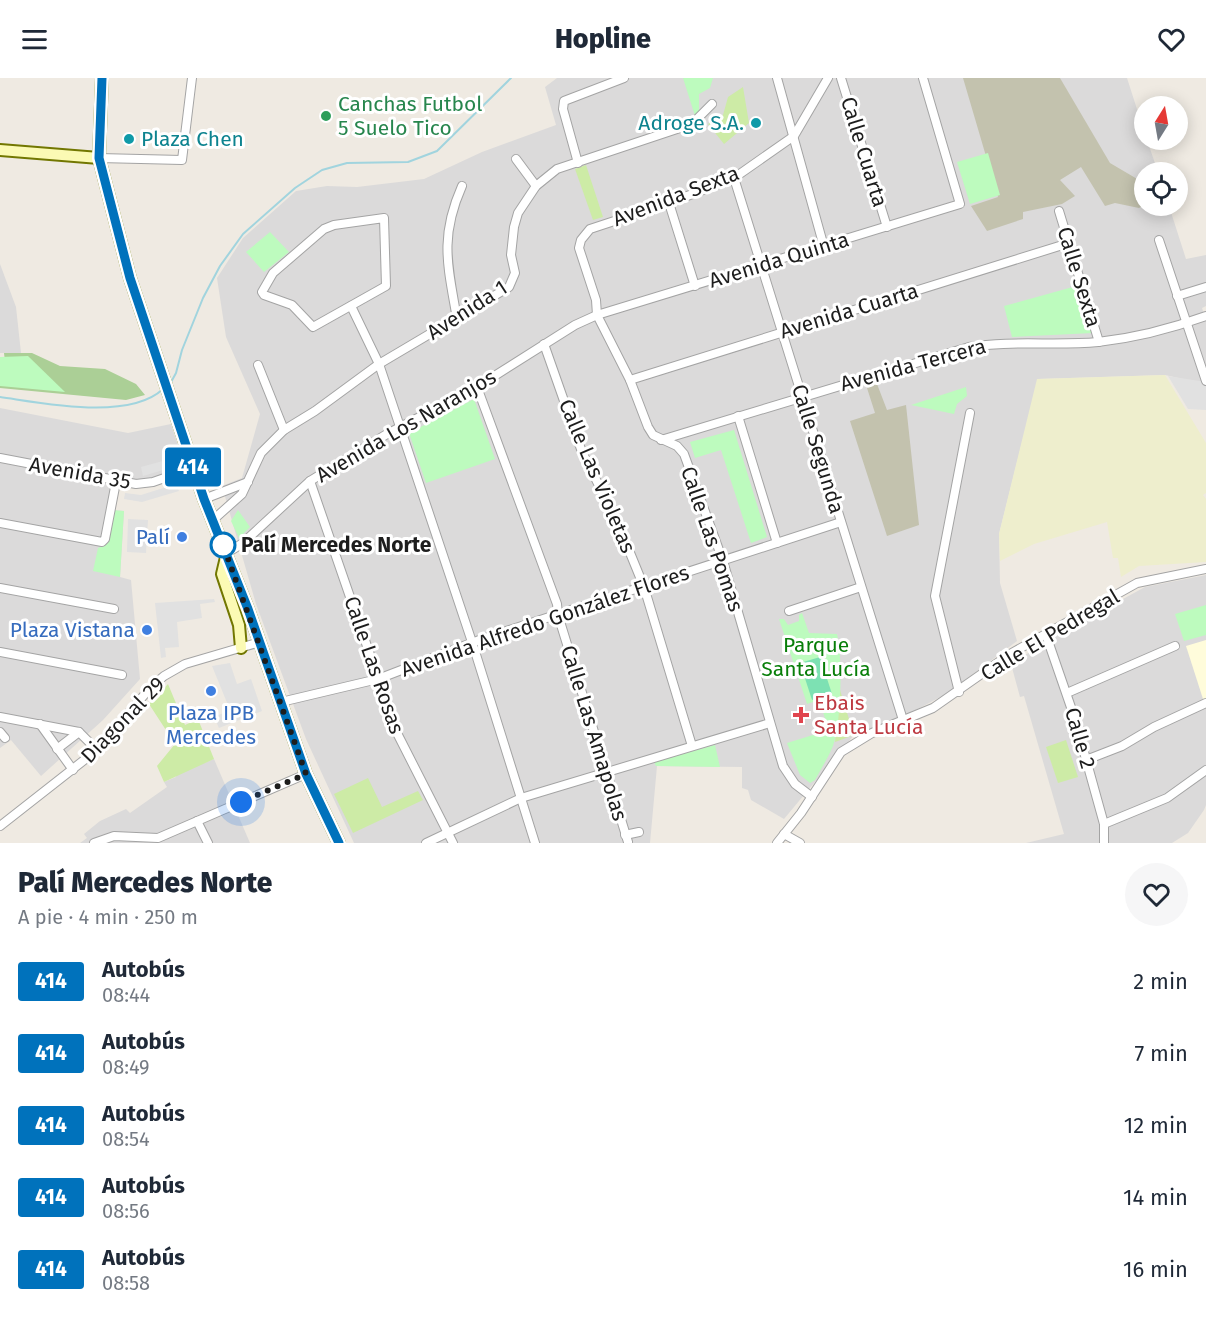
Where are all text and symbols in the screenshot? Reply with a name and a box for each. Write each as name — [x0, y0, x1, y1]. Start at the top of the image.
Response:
icon: menu — [18, 23, 51, 56]
text: Hopline — [555, 23, 651, 55]
icon: heart — [1155, 23, 1188, 56]
place label: Canchas Futbol 5 Suelo Tico — [338, 91, 482, 141]
street label: Calle Cuarta — [835, 94, 893, 210]
north arrow — [1134, 96, 1188, 150]
map controls — [1134, 96, 1188, 216]
marker: Canchas Futbol 5 Suelo Tico — [319, 109, 333, 123]
place label: Adroge S.A. — [638, 110, 744, 136]
marker: Adroge S.A. — [749, 116, 763, 130]
place label: Plaza Chen — [141, 126, 244, 152]
marker: Plaza Chen — [122, 132, 136, 146]
street label: Avenida Sexta — [609, 160, 743, 232]
button: locate — [1134, 162, 1188, 216]
street label: Calle Sexta — [1051, 224, 1107, 330]
street label: Avenida Quinta — [706, 226, 852, 294]
street label: Avenida 1 — [422, 274, 512, 346]
street label: Avenida Cuarta — [777, 278, 921, 344]
street label: Avenida Tercera — [837, 333, 989, 397]
street label: Avenida Los Naranjos — [311, 364, 501, 488]
street label: Calle Segunda — [786, 381, 850, 517]
street label: Calle Las Violetas — [553, 395, 641, 557]
line badge: 414 — [158, 448, 228, 486]
street label: Avenida 35 — [27, 451, 133, 495]
text: 414 — [177, 454, 209, 480]
street label: Calle Las Pomas — [675, 463, 749, 615]
place label: Palí — [136, 524, 170, 550]
marker: Palí — [175, 530, 189, 544]
marker: Palí Mercedes Norte — [210, 532, 236, 558]
place label: Palí Mercedes Norte — [241, 532, 432, 558]
street label: Avenida Alfredo González Flores — [397, 559, 693, 683]
street label: Calle El Pedregal — [976, 583, 1124, 687]
street label: Calle Las Rosas — [338, 593, 410, 738]
place label: Plaza Vistana — [10, 617, 135, 643]
marker: Plaza Vistana — [140, 623, 154, 637]
park label: Parque Santa Lucía — [761, 632, 871, 682]
street label: Calle Las Amapolas — [555, 642, 633, 824]
street label: Diagonal 29 — [75, 671, 171, 769]
marker: Plaza IPB Mercedes — [204, 684, 218, 698]
place label: Ebais Santa Lucía — [814, 690, 923, 740]
place label: Plaza IPB Mercedes — [166, 700, 256, 750]
street label: Calle 2 — [1059, 704, 1101, 772]
marker: Ebais Santa Lucía — [792, 706, 810, 724]
your location — [226, 787, 256, 817]
button: heart — [1125, 863, 1188, 926]
text: Palí Mercedes Norte — [18, 866, 272, 899]
text: A pie · 4 min · 250 m — [18, 905, 198, 929]
text: Autobús — [102, 956, 185, 983]
text: 414 — [35, 968, 67, 994]
text: 2 min — [1133, 968, 1188, 995]
text: 08:44 — [102, 983, 150, 1007]
text: Autobús — [102, 1028, 185, 1055]
text: 414 — [35, 1040, 67, 1066]
text: 7 min — [1134, 1040, 1188, 1067]
text: 08:49 — [102, 1055, 150, 1079]
text: Autobús — [102, 1100, 185, 1127]
text: 414 — [35, 1112, 67, 1138]
text: 12 min — [1124, 1112, 1188, 1139]
text: 08:54 — [102, 1127, 150, 1151]
text: Autobús — [102, 1172, 185, 1199]
text: 414 — [35, 1184, 67, 1210]
text: 14 min — [1123, 1184, 1188, 1211]
text: 08:56 — [102, 1199, 150, 1223]
text: Autobús — [102, 1244, 185, 1271]
text: 414 — [35, 1256, 67, 1282]
text: 16 min — [1123, 1256, 1188, 1283]
text: 08:58 — [102, 1271, 150, 1295]

